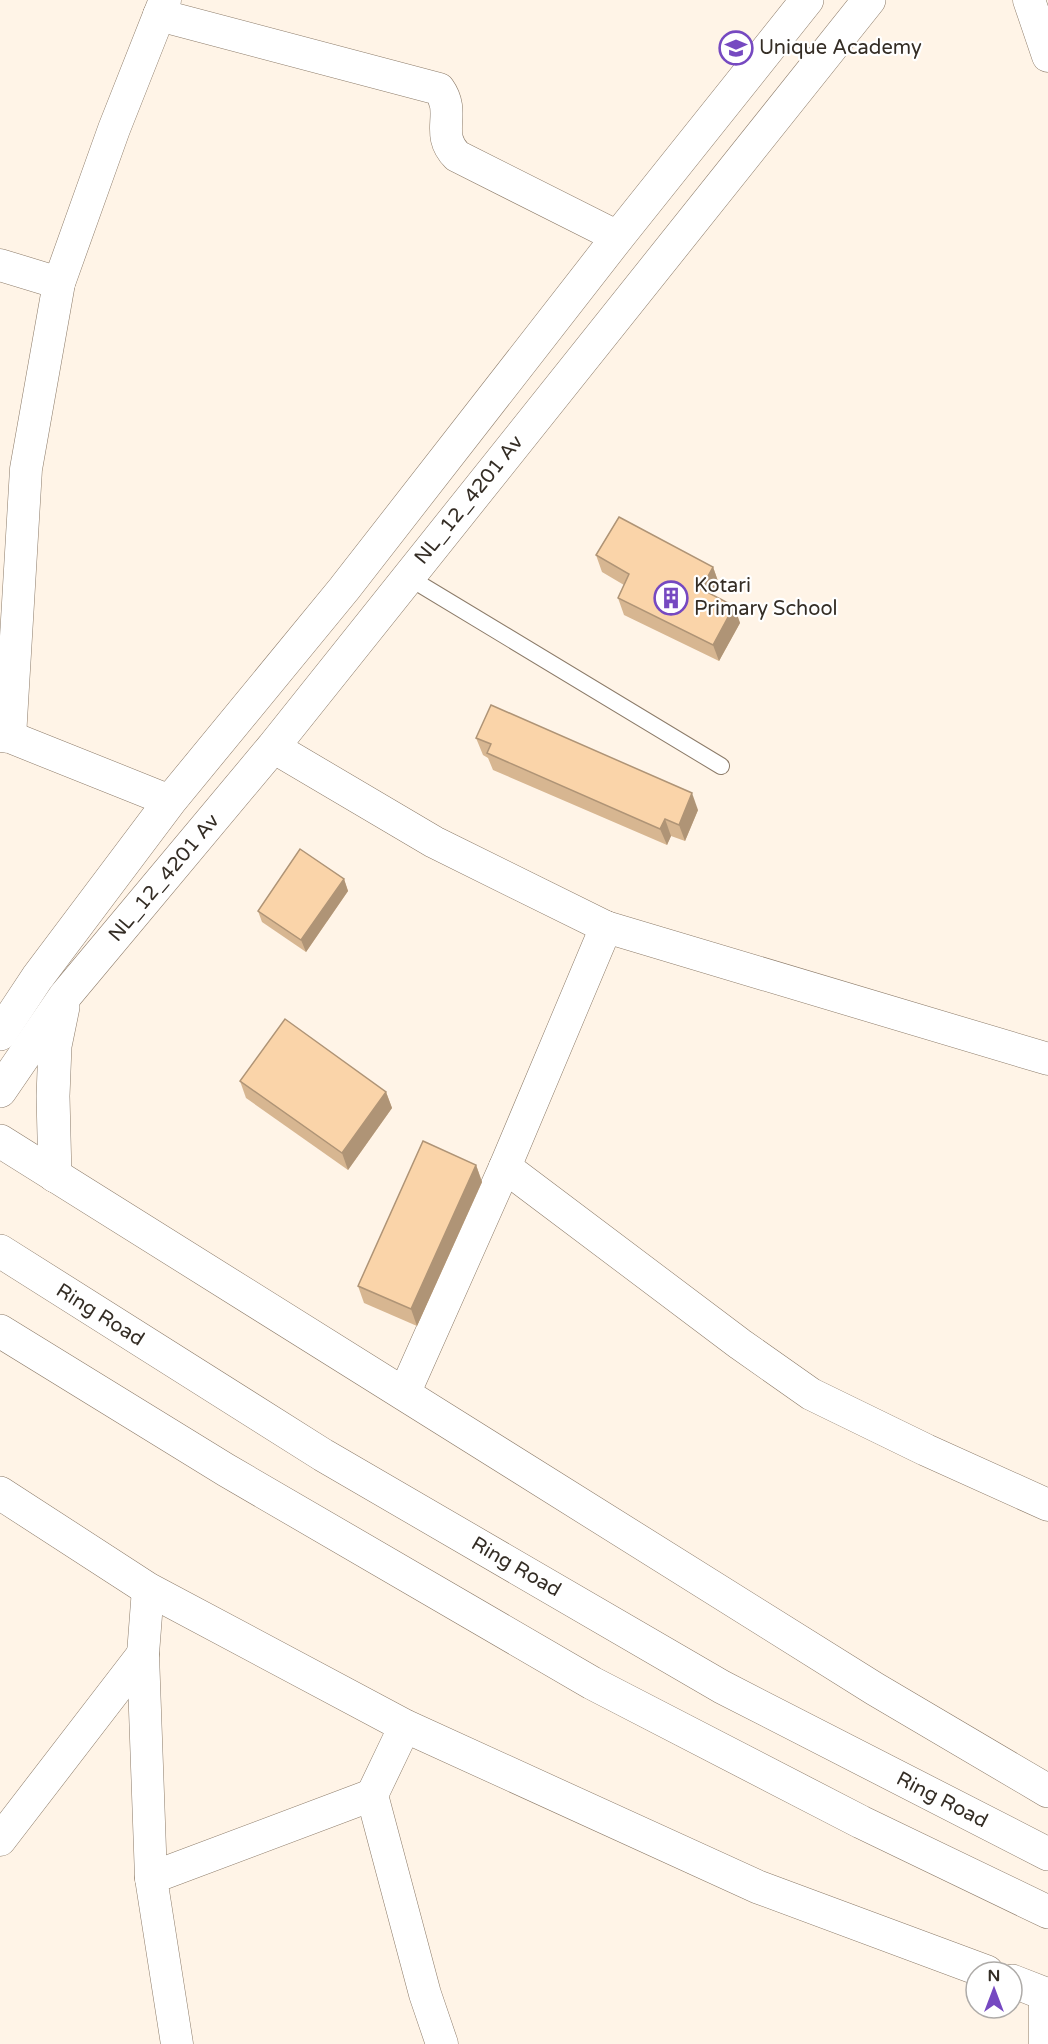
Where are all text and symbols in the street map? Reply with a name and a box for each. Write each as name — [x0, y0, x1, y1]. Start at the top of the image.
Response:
school or university icon: Unique Academy — [718, 30, 754, 66]
place label: Unique Academy — [759, 36, 922, 60]
street label: NL_12_4201 Av — [410, 430, 529, 569]
place label: Kotari Primary School — [694, 574, 838, 621]
building icon: Kotari Primary School — [653, 580, 689, 616]
street label: NL_12_4201 Av — [104, 809, 225, 947]
street label: Ring Road — [51, 1278, 149, 1352]
street label: Ring Road — [467, 1532, 565, 1602]
street label: Ring Road — [892, 1767, 992, 1833]
north arrow — [964, 1960, 1024, 2020]
text: N — [988, 1966, 1000, 1986]

